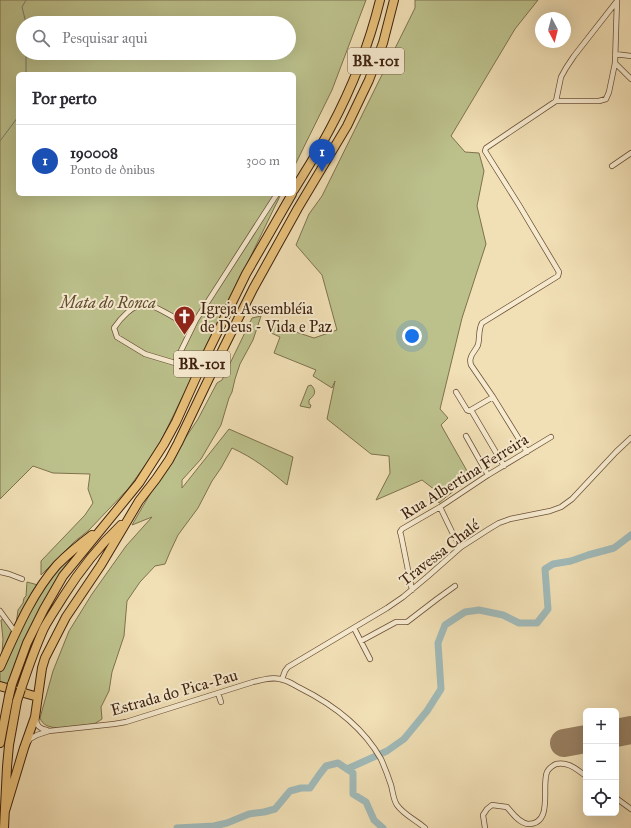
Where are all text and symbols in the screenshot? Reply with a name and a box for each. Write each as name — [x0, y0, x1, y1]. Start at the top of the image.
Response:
north arrow — [535, 12, 571, 48]
search box — [16, 16, 296, 60]
icon: search — [30, 27, 52, 49]
text: Pesquisar aqui — [62, 29, 148, 47]
road number: BR-101 — [348, 48, 404, 74]
text: Por perto — [32, 88, 97, 109]
pin: 1 — [309, 139, 335, 172]
text: 190008 — [70, 144, 118, 162]
text: 1 — [42, 153, 48, 169]
text: 300 m — [246, 153, 280, 169]
text: Ponto de ônibus — [70, 162, 155, 178]
park label: Mata do Ronca — [58, 293, 156, 312]
place label: Igreja Assembléia de Deus - Vida e Paz — [200, 299, 333, 336]
church icon: Igreja Assembléia de Deus - Vida e Paz — [171, 304, 197, 337]
your location — [402, 326, 422, 346]
road number: BR-101 — [174, 351, 230, 377]
street label: Rua Albertina Ferreira — [397, 429, 532, 523]
street label: Travessa Chalé — [395, 515, 484, 590]
street label: Estrada do Pica-Pau — [108, 665, 240, 720]
map controls — [583, 708, 619, 816]
button: + — [583, 708, 619, 744]
button: − — [583, 744, 619, 780]
button: locate — [583, 780, 619, 816]

